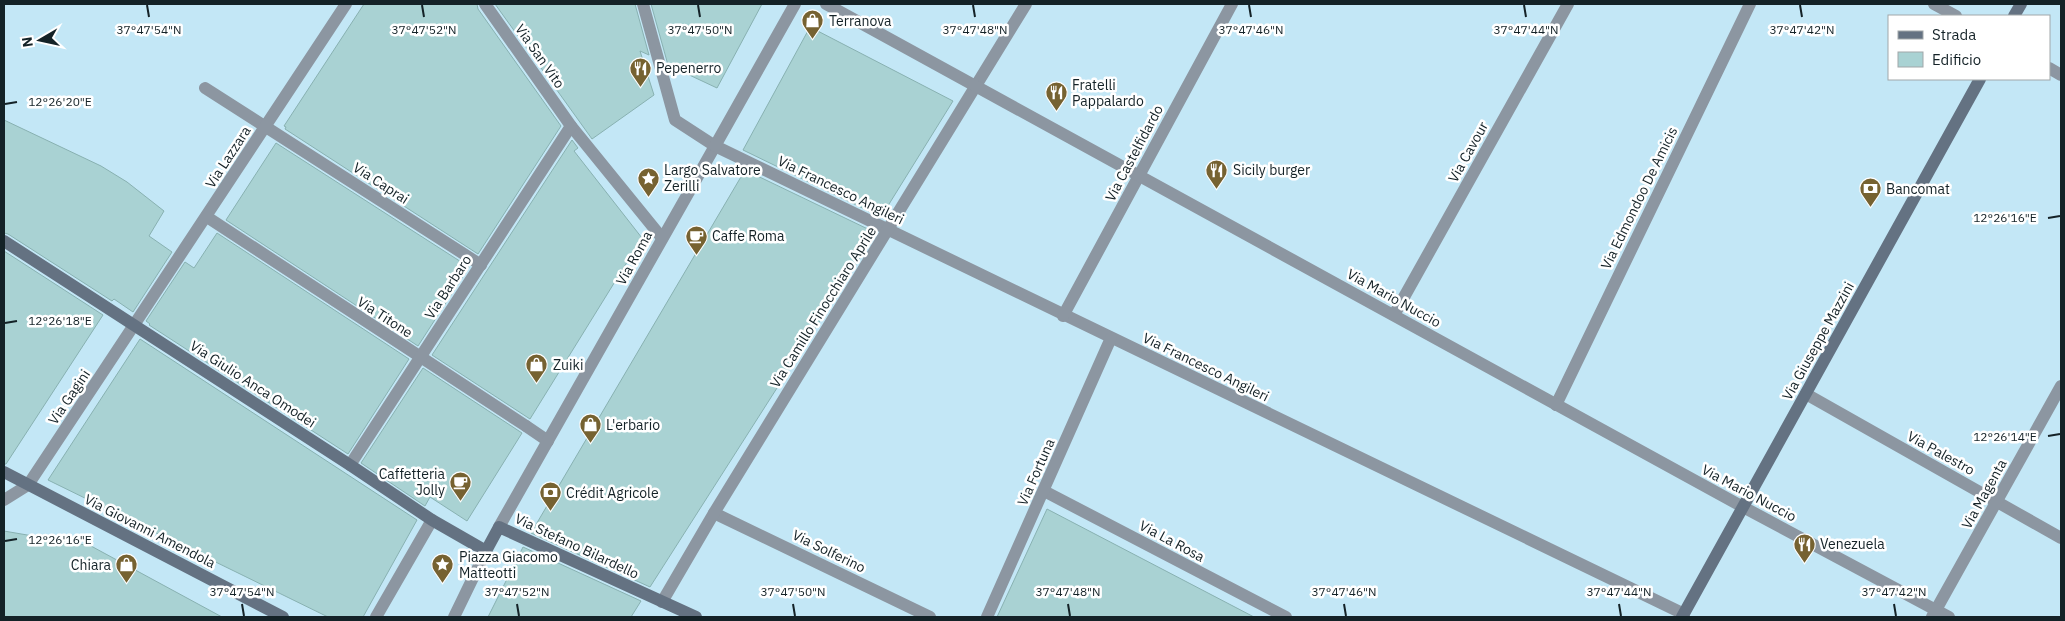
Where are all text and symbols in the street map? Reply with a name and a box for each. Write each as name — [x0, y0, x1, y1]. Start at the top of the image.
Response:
shop icon: Terranova — [801, 9, 825, 40]
place label: Terranova — [829, 12, 892, 30]
north arrow — [15, 15, 65, 65]
legend — [1888, 15, 2050, 80]
street label: Via San Vito — [511, 20, 569, 92]
text: 37°47'54"N — [116, 22, 182, 37]
text: 37°47'52"N — [391, 22, 457, 37]
text: 37°47'50"N — [667, 22, 733, 37]
text: 37°47'48"N — [942, 22, 1008, 37]
text: 37°47'46"N — [1218, 22, 1284, 37]
text: 37°47'44"N — [1493, 22, 1559, 37]
text: 37°47'42"N — [1769, 22, 1835, 37]
text: Strada — [1932, 25, 1976, 44]
text: N — [17, 36, 37, 48]
text: Edificio — [1932, 50, 1981, 69]
restaurant icon: Pepenerro — [628, 56, 652, 87]
place label: Pepenerro — [656, 59, 722, 77]
place label: Fratelli Pappalardo — [1072, 76, 1144, 110]
restaurant icon: Fratelli Pappalardo — [1044, 81, 1068, 112]
text: 12°26'20"E — [28, 94, 92, 109]
street label: Via Castelfidardo — [1101, 102, 1167, 204]
street label: Via Cavour — [1444, 119, 1492, 185]
street label: Via Lazzara — [201, 122, 255, 191]
street label: Via Edmondoo De Amicis — [1597, 124, 1681, 272]
street label: Via Francesco Angileri — [775, 152, 907, 228]
street label: Via Caprai — [350, 158, 412, 208]
restaurant icon: Sicily burger — [1205, 158, 1229, 189]
place label: Largo Salvatore Zerilli — [664, 161, 761, 195]
place label: Sicily burger — [1233, 161, 1310, 179]
place icon: Largo Salvatore Zerilli — [636, 166, 660, 197]
bank icon: Bancomat — [1858, 177, 1882, 208]
place label: Bancomat — [1886, 180, 1950, 198]
text: 12°26'16"E — [1973, 210, 2037, 225]
street label: Via Camillo Finocchiaro Aprile — [766, 223, 880, 391]
cafe icon: Caffe Roma — [684, 224, 708, 255]
street label: Via Roma — [612, 227, 656, 288]
place label: Caffe Roma — [712, 227, 785, 245]
street label: Via Barbaro — [421, 251, 476, 323]
street label: Via Mario Nuccio — [1344, 265, 1444, 331]
street label: Via Giuseppe Mazzini — [1778, 279, 1858, 403]
street label: Via Titone — [354, 292, 416, 342]
text: 12°26'18"E — [28, 313, 92, 328]
street label: Via Francesco Angileri — [1140, 329, 1272, 405]
street label: Via Giulio Anca Omodei — [187, 337, 319, 431]
shop icon: Zuiki — [525, 353, 549, 384]
place label: Zuiki — [553, 356, 583, 374]
street label: Via Gagini — [44, 366, 94, 428]
shop icon: L'erbario — [578, 413, 602, 444]
place label: L'erbario — [606, 416, 660, 434]
street label: Via Palestro — [1904, 427, 1978, 479]
text: 12°26'14"E — [1973, 429, 2037, 444]
street label: Via Fortuna — [1013, 435, 1059, 508]
street label: Via Magenta — [1957, 456, 2011, 532]
street label: Via Mario Nuccio — [1699, 460, 1800, 526]
place label: Caffetteria Jolly — [379, 465, 446, 499]
cafe icon: Caffetteria Jolly — [449, 470, 473, 501]
bank icon: Crédit Agricole — [538, 481, 562, 512]
place label: Crédit Agricole — [566, 484, 659, 502]
street label: Via Giovanni Amendola — [81, 490, 219, 572]
street label: Via Stefano Bilardello — [512, 509, 642, 583]
street label: Via La Rosa — [1136, 516, 1208, 566]
street label: Via Solferino — [789, 526, 869, 577]
text: 12°26'16"E — [28, 532, 92, 547]
restaurant icon: Venezuela — [1792, 532, 1816, 563]
place label: Venezuela — [1820, 535, 1885, 553]
place label: Piazza Giacomo Matteotti — [459, 548, 558, 582]
shop icon: Chiara — [115, 553, 139, 584]
place icon: Piazza Giacomo Matteotti — [431, 553, 455, 584]
place label: Chiara — [71, 556, 112, 574]
text: 37°47'54"N — [209, 584, 275, 599]
text: 37°47'52"N — [484, 584, 550, 599]
text: 37°47'50"N — [760, 584, 826, 599]
text: 37°47'48"N — [1035, 584, 1101, 599]
text: 37°47'46"N — [1311, 584, 1377, 599]
text: 37°47'44"N — [1586, 584, 1652, 599]
text: 37°47'42"N — [1861, 584, 1927, 599]

